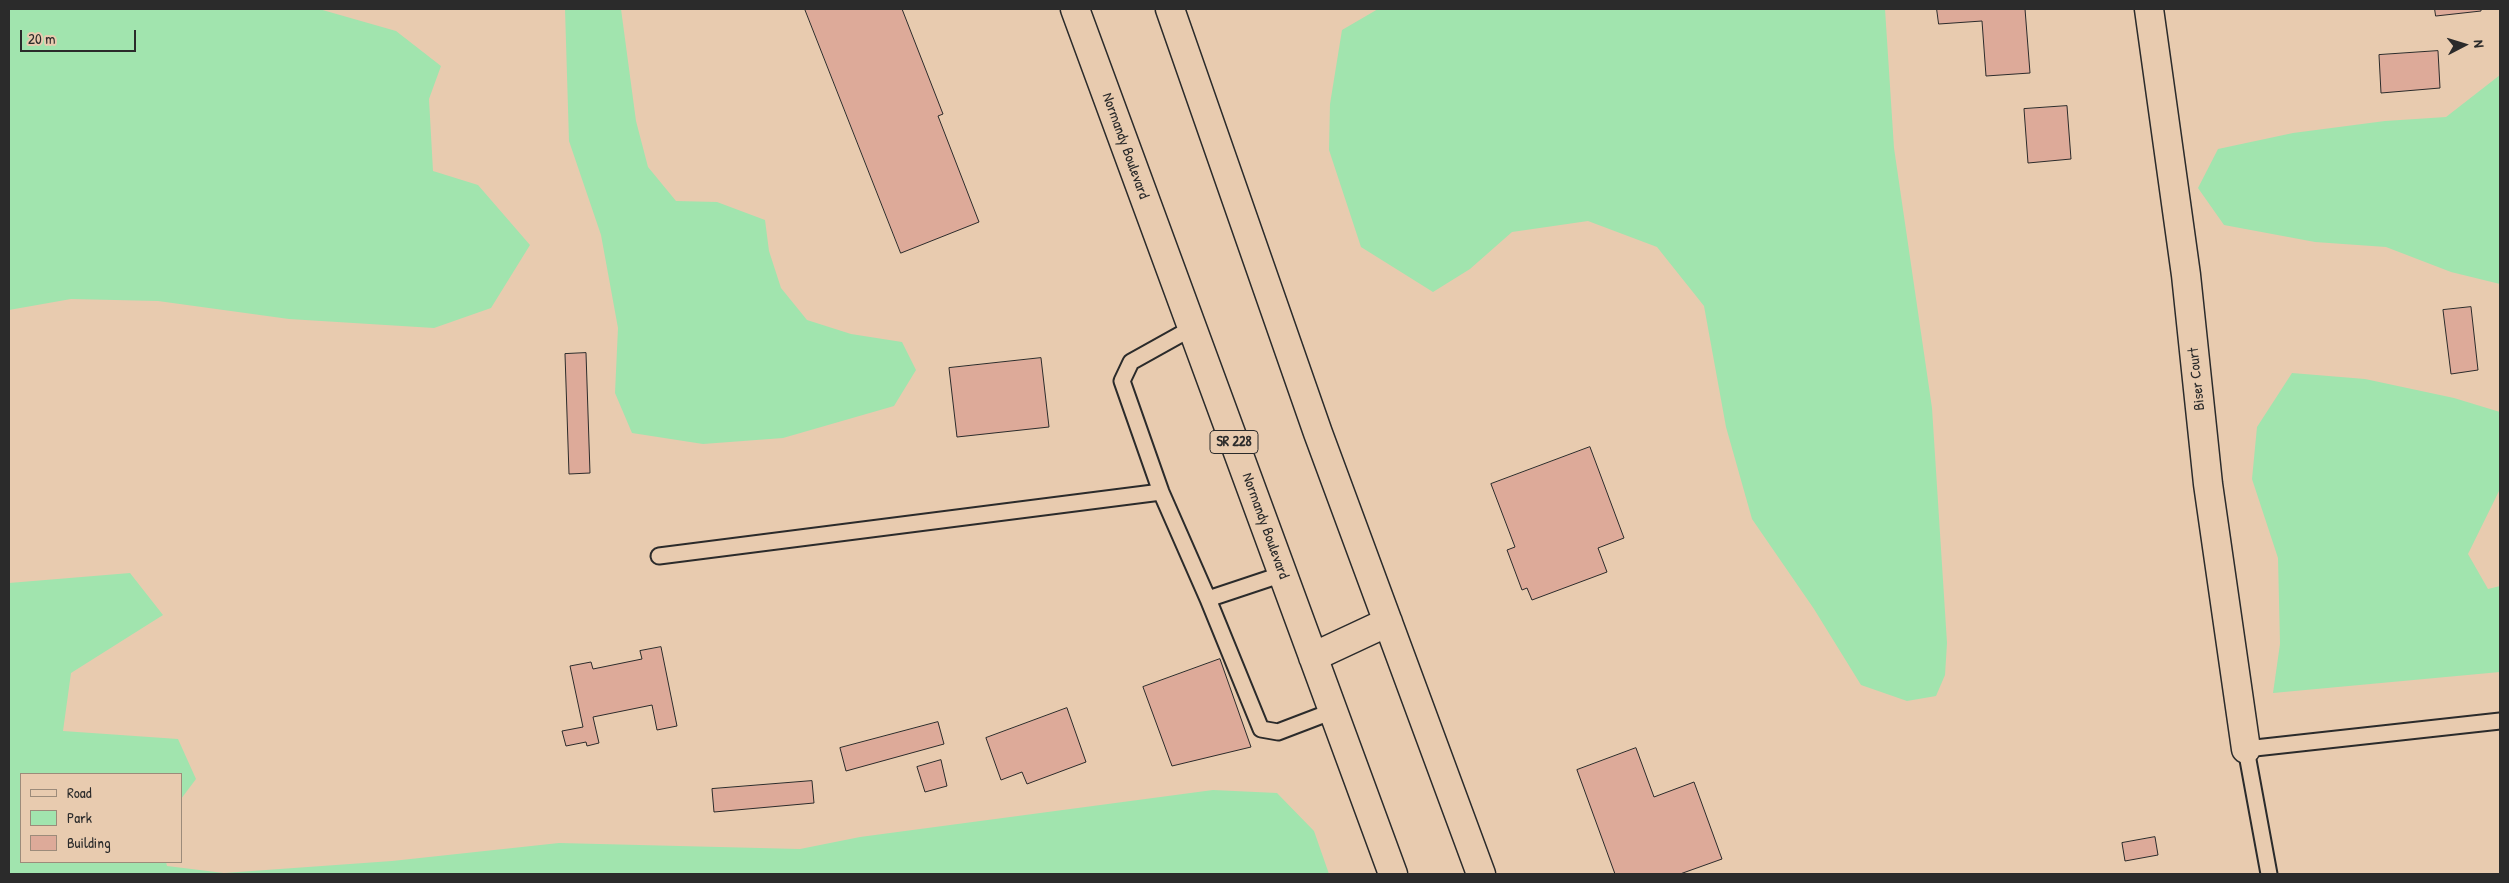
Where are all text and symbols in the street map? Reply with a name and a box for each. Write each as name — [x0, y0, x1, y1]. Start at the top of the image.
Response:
scale bar — [22, 20, 139, 52]
north arrow — [2439, 20, 2489, 70]
text: 20 m — [28, 28, 55, 49]
text: N — [2470, 39, 2489, 48]
street label: Normandy Boulevard — [1097, 91, 1153, 201]
street label: Biser Court — [2185, 347, 2209, 411]
road number: SR 228 — [1210, 431, 1258, 454]
street label: Normandy Boulevard — [1237, 471, 1293, 581]
legend — [20, 773, 182, 863]
text: Road — [67, 782, 92, 803]
text: Park — [67, 807, 92, 828]
text: Building — [67, 832, 111, 853]

